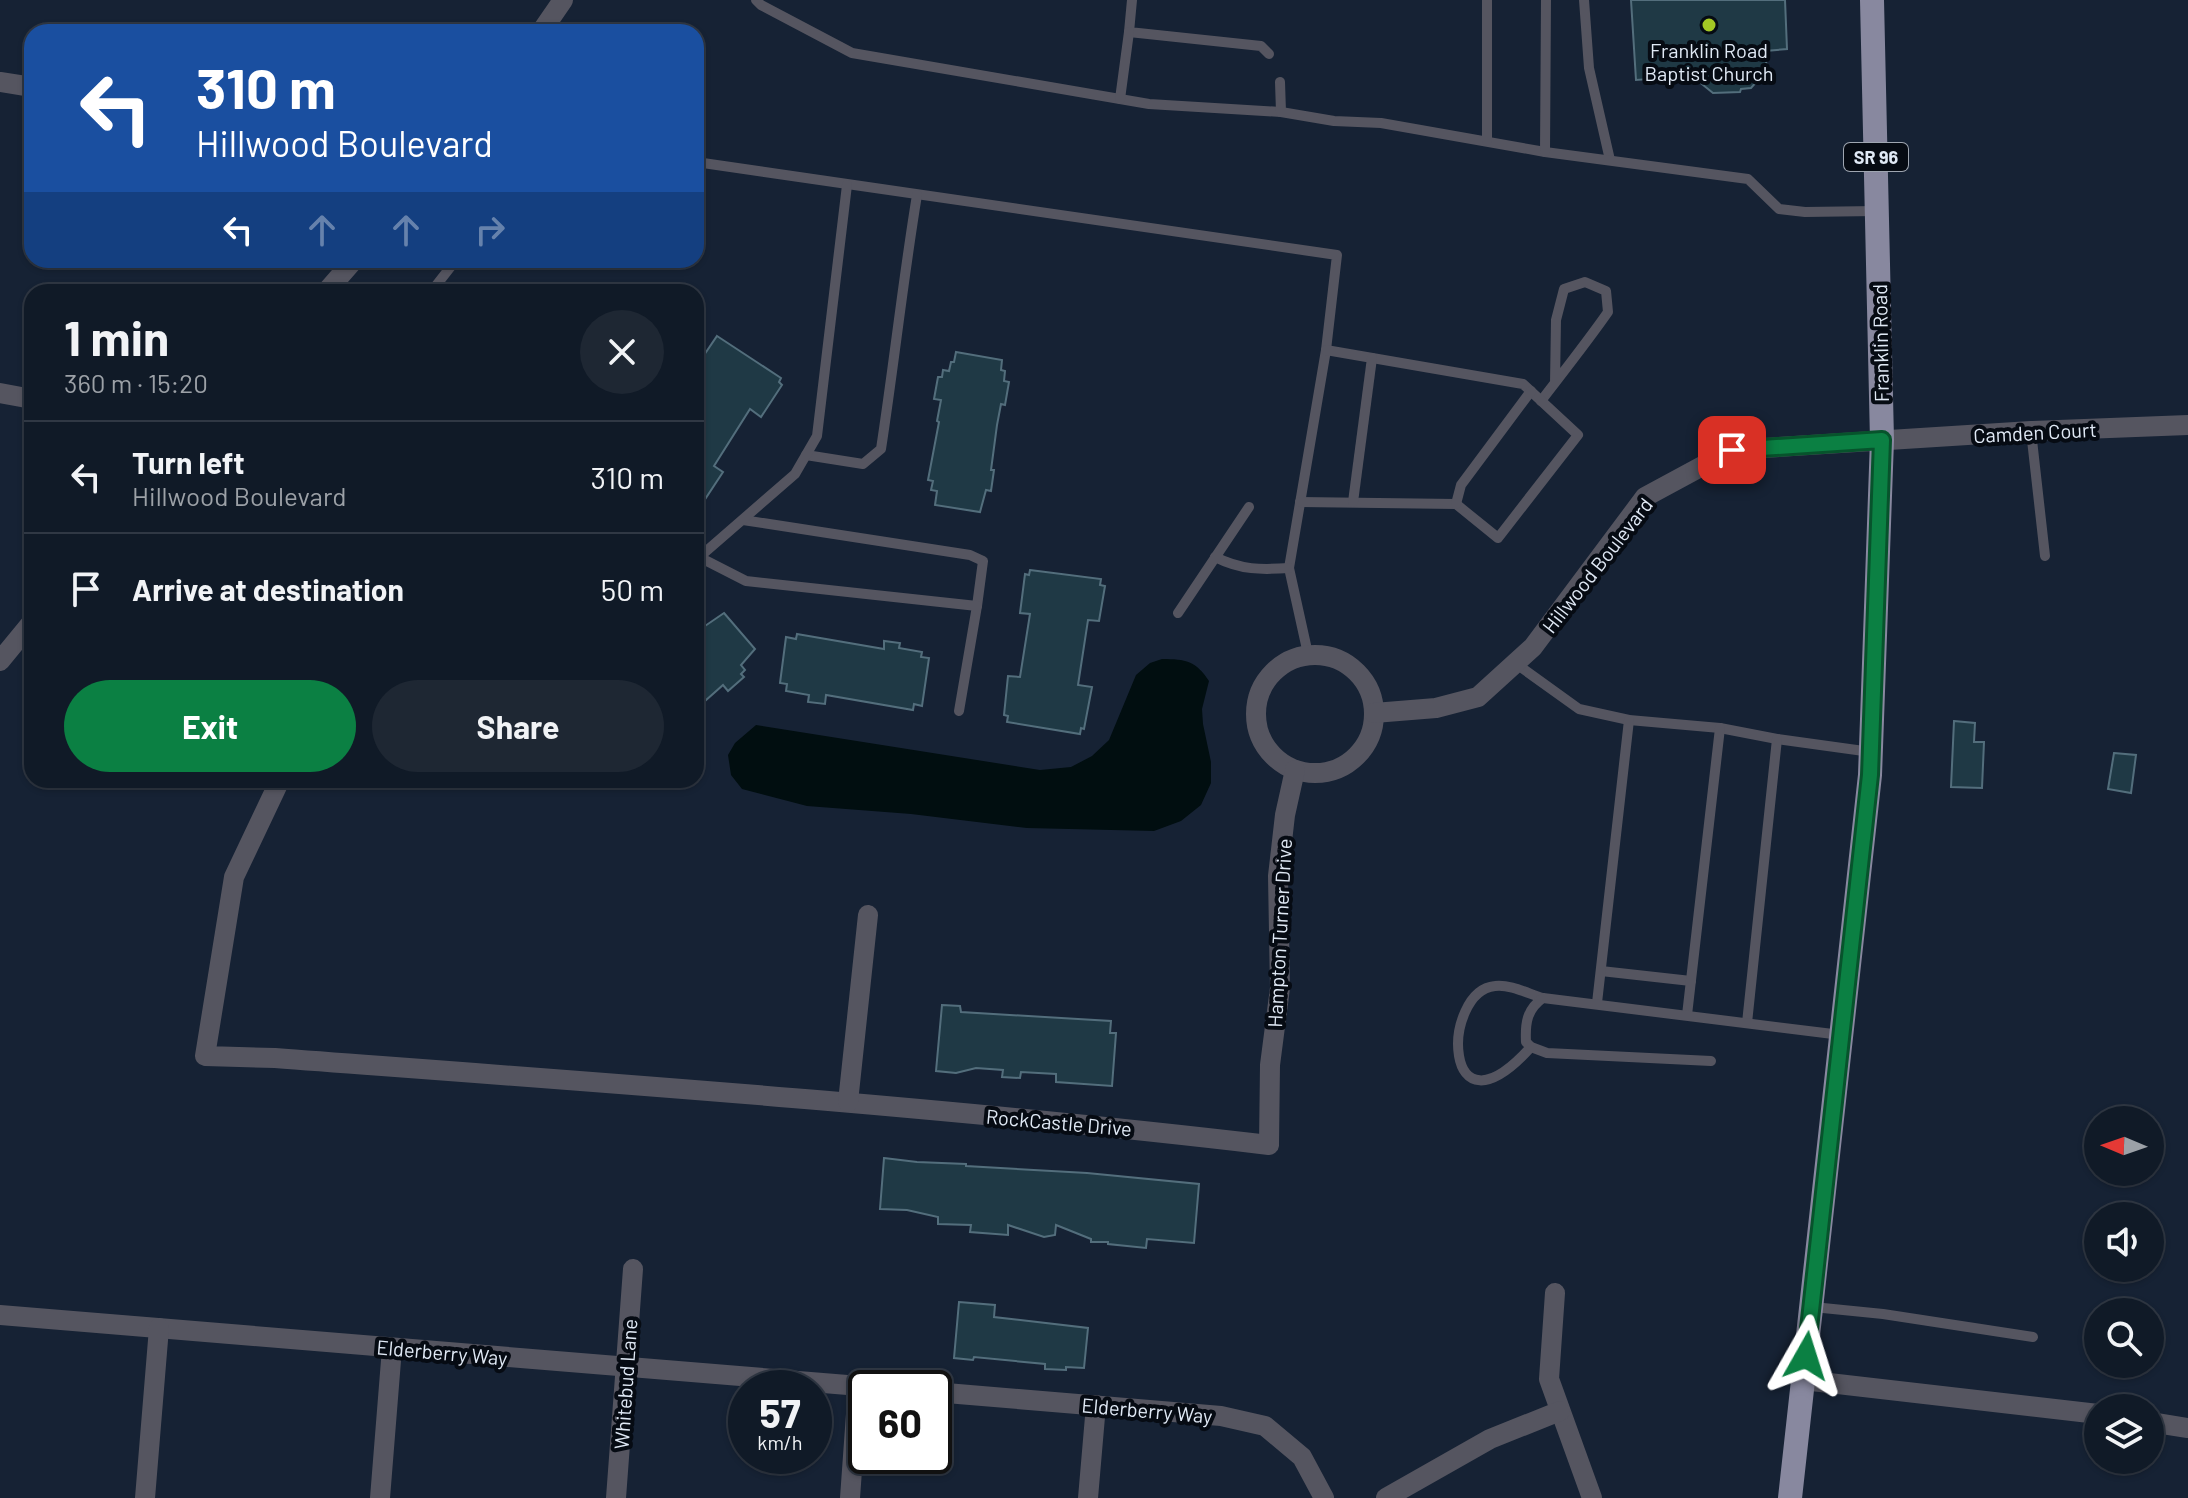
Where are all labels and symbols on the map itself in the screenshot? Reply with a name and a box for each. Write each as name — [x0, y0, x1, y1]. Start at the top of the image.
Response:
marker: Franklin Road Baptist Church — [1700, 16, 1718, 34]
place label: Franklin Road Baptist Church — [1645, 38, 1773, 85]
road number: SR 96 — [1844, 143, 1908, 171]
street label: Franklin Road — [1867, 284, 1893, 402]
pin — [1698, 416, 1766, 484]
street label: Camden Court — [1973, 417, 2097, 447]
street label: Hillwood Boulevard — [1537, 493, 1657, 637]
street label: Hampton Turner Drive — [1262, 838, 1296, 1028]
street label: RockCastle Drive — [985, 1104, 1133, 1140]
north arrow — [2084, 1106, 2164, 1186]
position arrow — [1764, 1314, 1848, 1398]
street label: Whitebud Lane — [608, 1318, 642, 1450]
street label: Elderberry Way — [376, 1334, 508, 1370]
speed limit sign: 60 — [848, 1370, 952, 1474]
street label: Elderberry Way — [1081, 1392, 1213, 1428]

